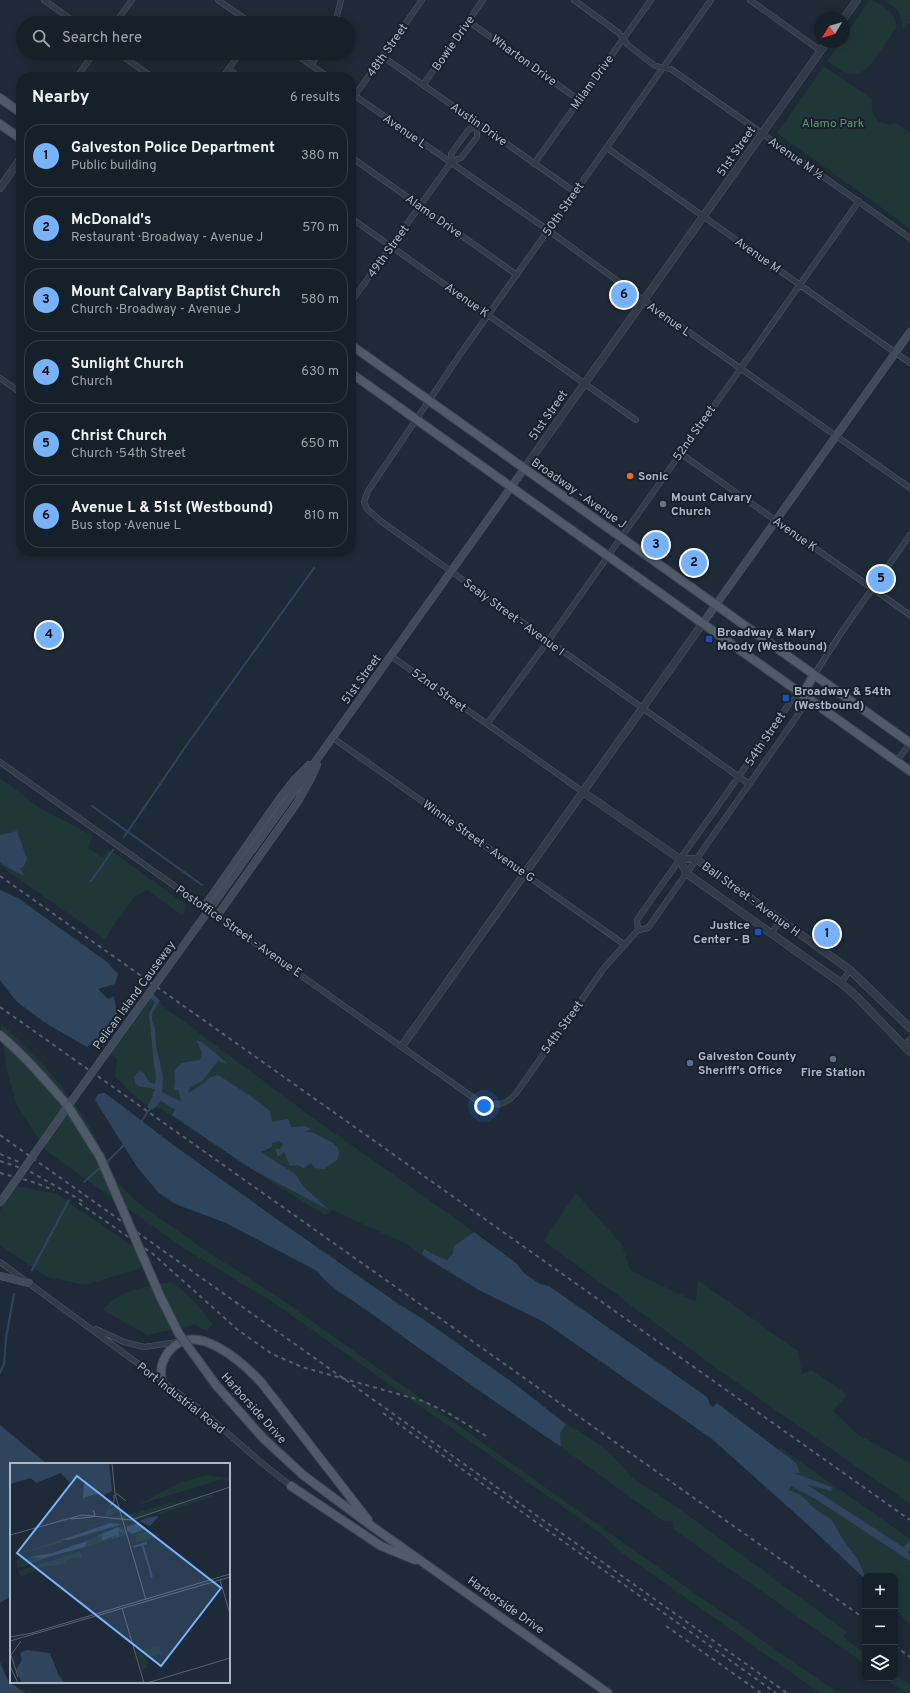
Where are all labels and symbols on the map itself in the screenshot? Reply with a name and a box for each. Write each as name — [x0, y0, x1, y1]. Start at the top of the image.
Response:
north arrow — [814, 12, 850, 48]
street label: Bowie Drive — [429, 13, 479, 74]
street label: 48th Street — [364, 21, 412, 80]
street label: Wharton Drive — [487, 32, 559, 90]
street label: Milam Drive — [568, 52, 618, 113]
street label: Austin Drive — [447, 99, 510, 150]
street label: Avenue L — [379, 111, 430, 153]
park label: Alamo Park — [802, 116, 864, 132]
street label: 51st Street — [714, 123, 760, 180]
street label: Avenue M ½ — [765, 134, 827, 184]
street label: 50th Street — [539, 180, 588, 240]
street label: Alamo Drive — [402, 191, 465, 242]
street label: 49th Street — [364, 222, 413, 281]
street label: Avenue M — [731, 234, 784, 277]
street label: Avenue K — [441, 280, 492, 322]
pin: 6 — [611, 280, 637, 310]
street label: Avenue L — [643, 299, 694, 341]
street label: 51st Street — [526, 387, 572, 444]
street label: 52nd Street — [670, 403, 720, 464]
street label: Broadway - Avenue J — [528, 455, 629, 533]
place label: Sonic — [638, 469, 669, 485]
marker: Sonic — [625, 471, 635, 481]
place label: Mount Calvary Church — [671, 490, 752, 520]
marker: Mount Calvary Church — [658, 499, 668, 509]
street label: Avenue K — [769, 514, 820, 556]
pin: 3 — [643, 530, 669, 560]
pin: 2 — [681, 548, 707, 578]
pin: 5 — [868, 564, 894, 594]
street label: Sealy Street - Avenue I — [460, 576, 567, 660]
pin: 4 — [36, 620, 62, 650]
place label: Broadway & Mary Moody (Westbound) — [717, 625, 827, 655]
marker: Broadway & Mary Moody (Westbound) — [704, 634, 714, 644]
street label: 51st Street — [338, 652, 385, 708]
street label: 52nd Street — [408, 665, 469, 716]
place label: Broadway & 54th (Westbound) — [794, 684, 891, 714]
marker: Broadway & 54th (Westbound) — [781, 693, 791, 703]
street label: 54th Street — [742, 709, 790, 770]
street label: Winnie Street - Avenue G — [419, 797, 538, 887]
street label: Ball Street - Avenue H — [698, 859, 803, 941]
street label: Postoffice Street - Avenue E — [172, 882, 305, 982]
place label: Justice Center - B — [693, 918, 750, 948]
pin: 1 — [814, 919, 840, 949]
marker: Justice Center - B — [753, 927, 763, 937]
street label: Pelican Island Causeway — [90, 938, 180, 1053]
street label: 54th Street — [538, 998, 588, 1057]
place label: Galveston County Sheriff's Office — [698, 1049, 797, 1079]
marker: Fire Station — [828, 1054, 838, 1064]
marker: Galveston County Sheriff's Office — [685, 1058, 695, 1068]
place label: Fire Station — [801, 1065, 865, 1081]
your location — [474, 1096, 494, 1116]
street label: Port Industrial Road — [133, 1359, 228, 1438]
street label: Harborside Drive — [217, 1370, 289, 1448]
inset map — [10, 1463, 230, 1683]
street label: Harborside Drive — [464, 1573, 547, 1638]

